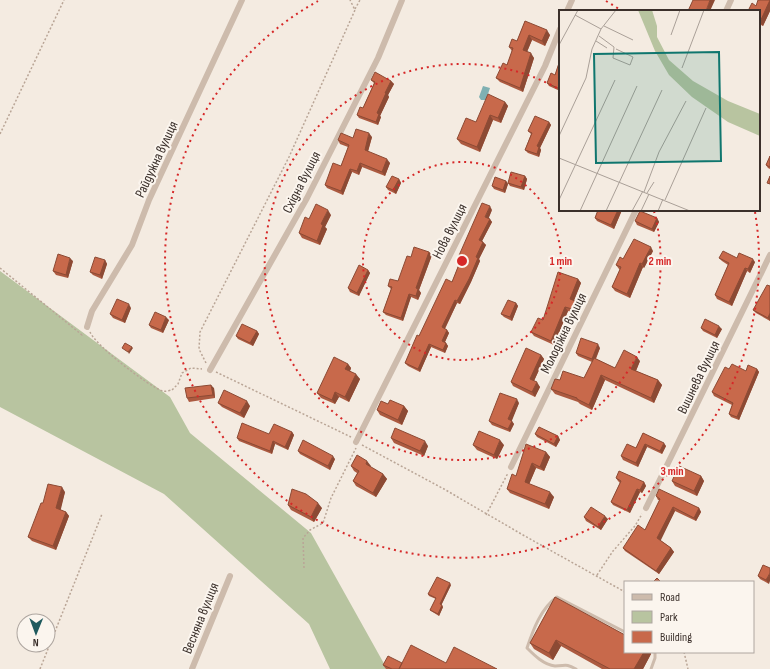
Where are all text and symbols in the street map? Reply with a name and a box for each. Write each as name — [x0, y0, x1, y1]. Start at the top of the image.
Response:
inset map — [559, 10, 760, 211]
street label: Райдужна вулиця — [131, 118, 182, 200]
street label: Східна вулиця — [279, 148, 324, 216]
street label: Нова вулиця — [428, 201, 471, 262]
centre of rings — [455, 254, 469, 268]
text: 1 min — [550, 254, 572, 269]
text: 2 min — [649, 254, 671, 269]
street label: Молодіжна вулиця — [537, 290, 590, 376]
street label: Вишнева вулиця — [673, 338, 723, 417]
text: 3 min — [661, 464, 683, 479]
street label: Весняна вулиця — [178, 580, 222, 656]
legend — [624, 581, 754, 653]
text: Road — [660, 590, 680, 605]
text: Park — [660, 610, 678, 625]
north arrow — [16, 613, 56, 653]
text: Building — [660, 630, 692, 645]
text: N — [33, 636, 39, 649]

